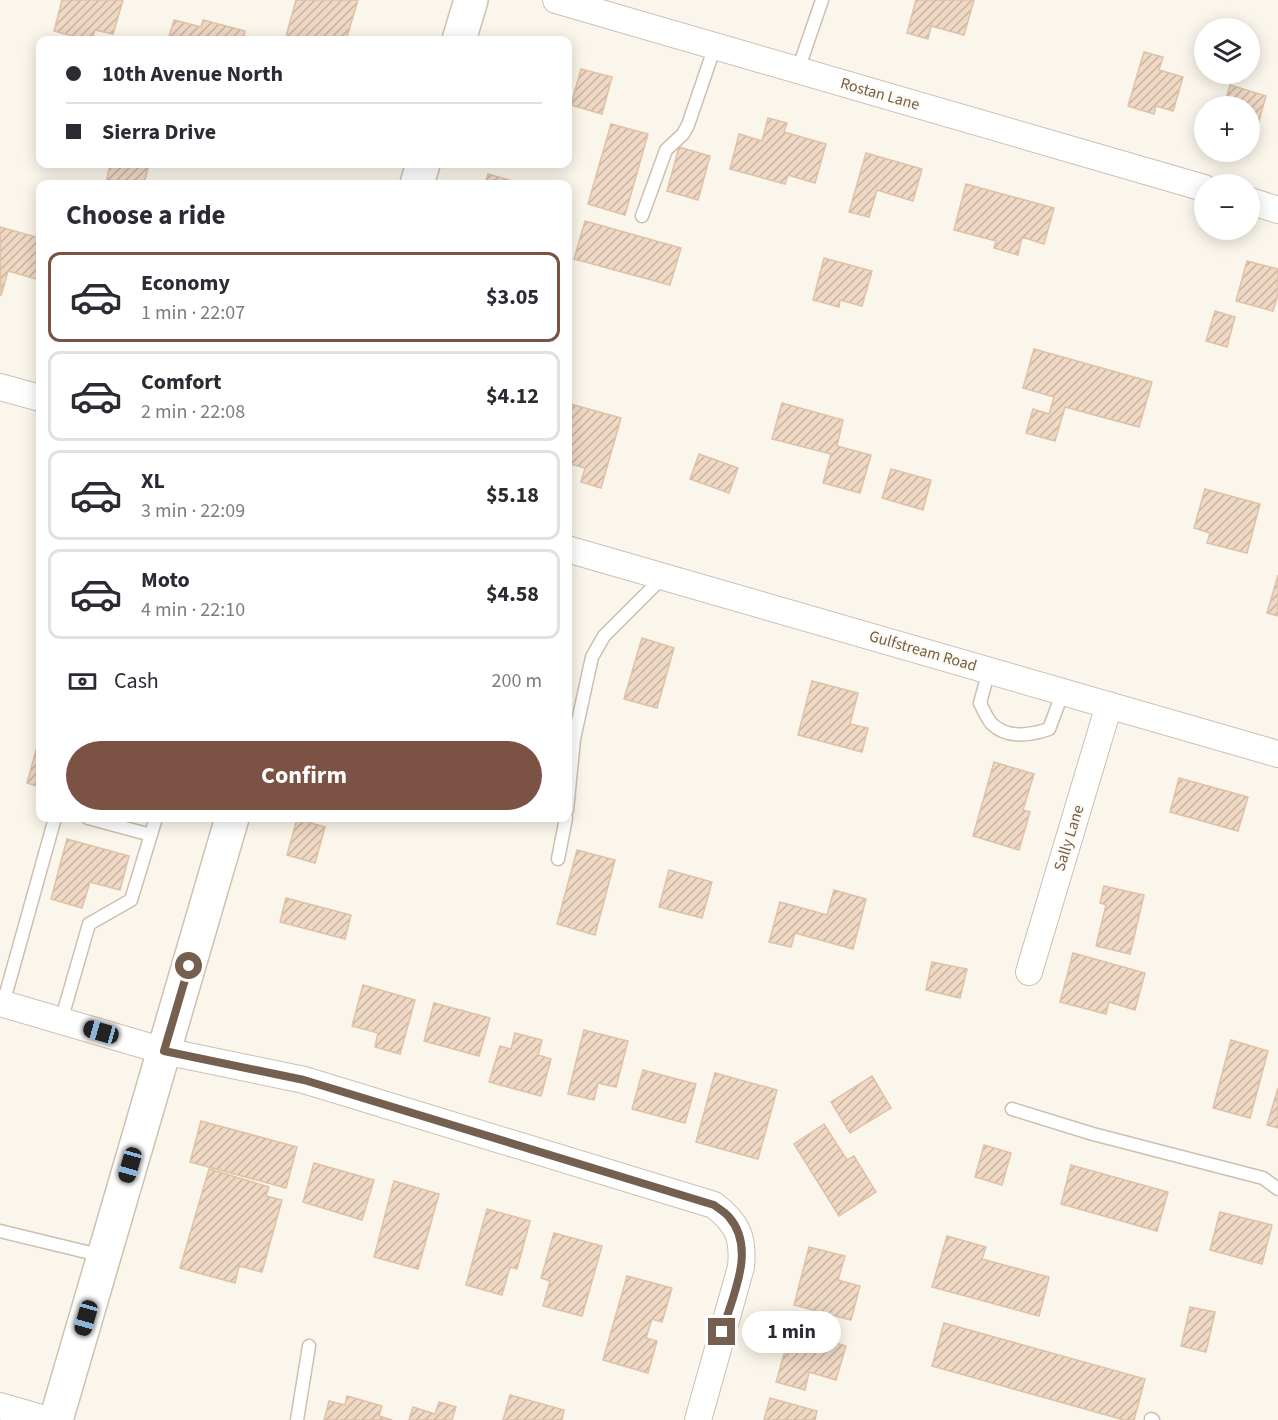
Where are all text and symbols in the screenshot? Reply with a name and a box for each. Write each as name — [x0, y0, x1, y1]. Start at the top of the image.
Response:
map controls — [1194, 18, 1260, 240]
button: layers — [1194, 18, 1260, 84]
text: 10th Avenue North — [102, 58, 283, 90]
street label: Rostan Lane — [838, 72, 922, 116]
button: + — [1194, 96, 1260, 162]
text: Sierra Drive — [102, 116, 216, 148]
button: − — [1194, 174, 1260, 240]
text: Choose a ride — [66, 196, 226, 235]
text: Economy — [141, 267, 230, 299]
icon: car — [69, 270, 123, 324]
text: $3.05 — [486, 281, 539, 313]
text: 1 min · 22:07 — [141, 299, 245, 327]
text: Comfort — [141, 366, 222, 398]
icon: car — [69, 369, 123, 423]
text: $4.12 — [486, 380, 539, 412]
text: 2 min · 22:08 — [141, 398, 245, 426]
text: XL — [141, 465, 165, 497]
icon: car — [69, 468, 123, 522]
text: $5.18 — [486, 479, 539, 511]
text: 3 min · 22:09 — [141, 497, 245, 525]
text: Moto — [141, 564, 190, 596]
icon: car — [69, 567, 123, 621]
text: $4.58 — [486, 578, 539, 610]
text: 4 min · 22:10 — [141, 596, 245, 624]
street label: Gulfstream Road — [867, 625, 979, 677]
icon: cash — [66, 665, 99, 698]
text: Cash — [114, 665, 159, 697]
text: 200 m — [492, 667, 542, 695]
button: Confirm — [66, 741, 542, 810]
street label: Sally Lane — [1049, 802, 1089, 874]
route start — [175, 952, 202, 979]
car — [81, 1018, 121, 1046]
car — [116, 1145, 144, 1185]
car — [72, 1298, 100, 1338]
callout: 1 min — [743, 1311, 842, 1353]
route end — [708, 1318, 735, 1345]
text: 1 min — [767, 1318, 816, 1346]

